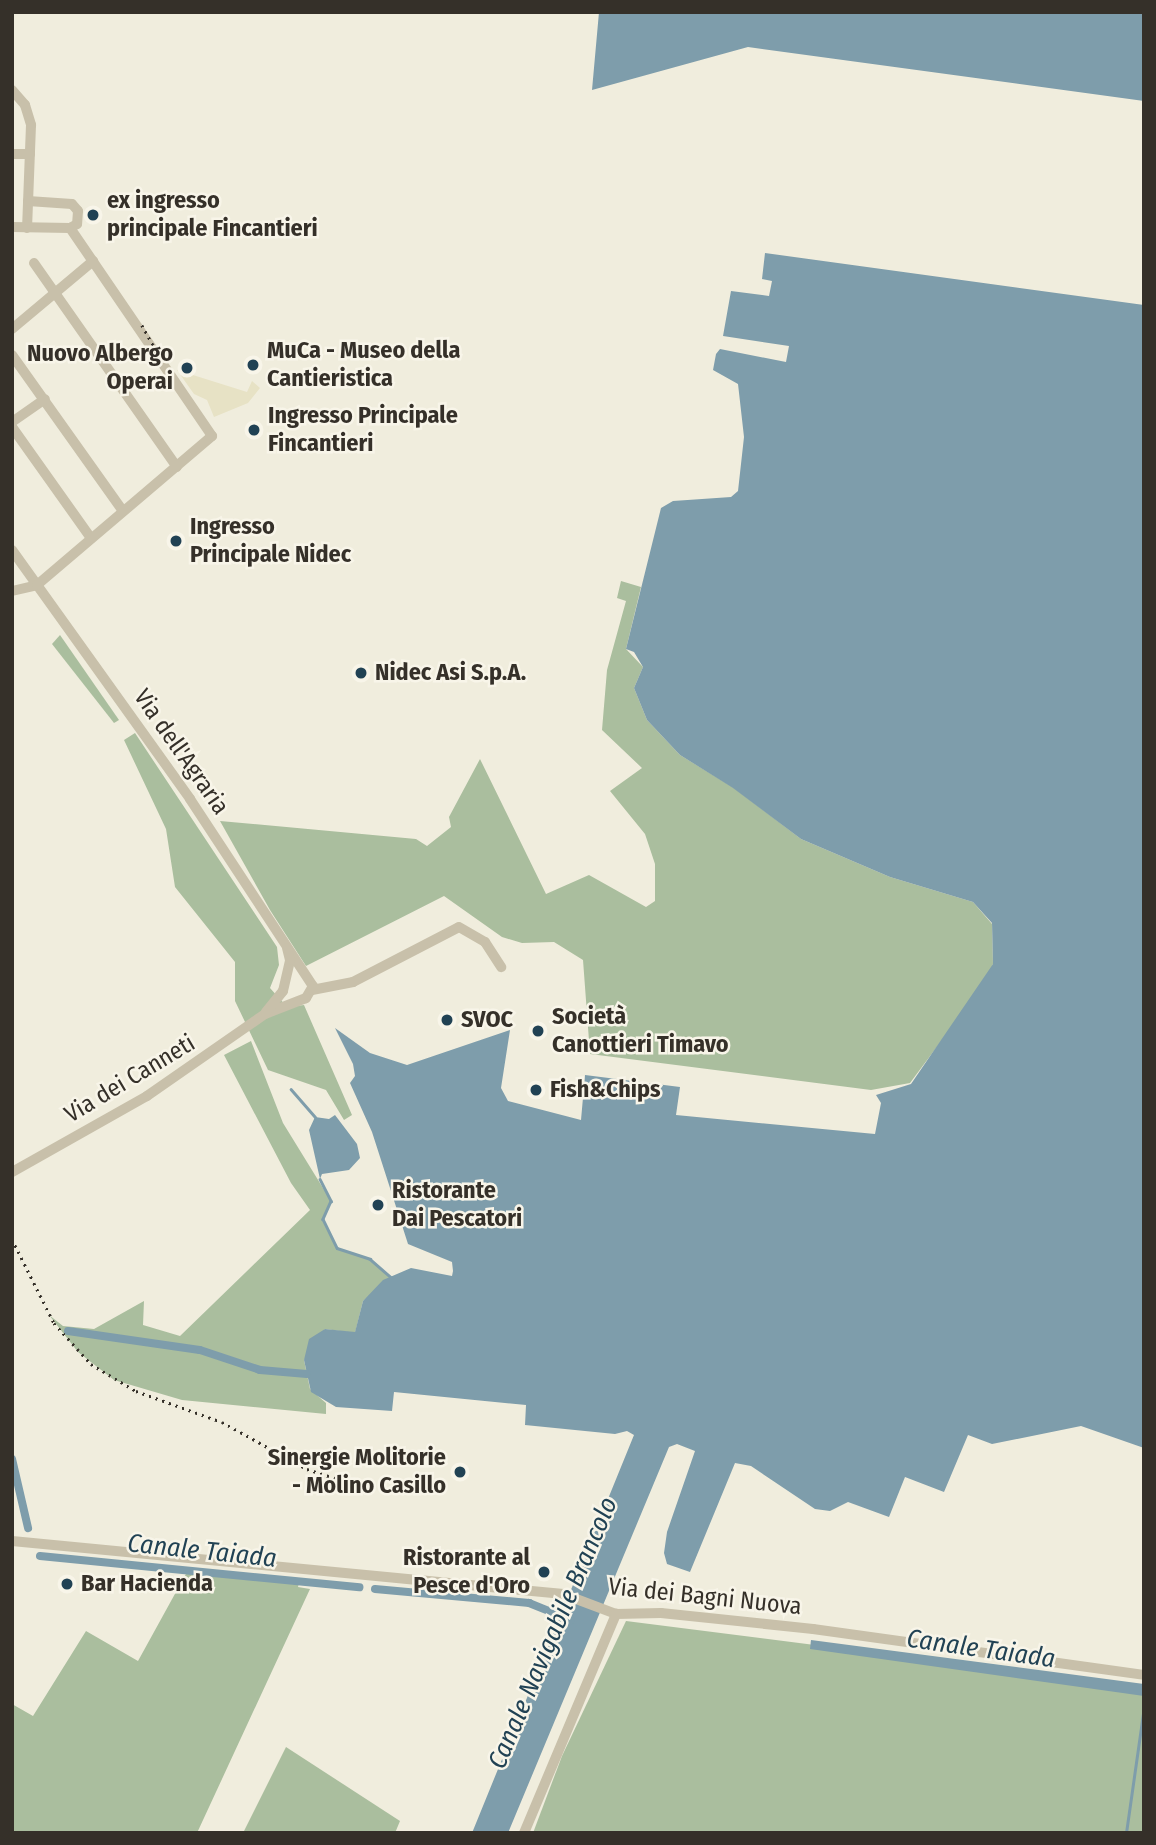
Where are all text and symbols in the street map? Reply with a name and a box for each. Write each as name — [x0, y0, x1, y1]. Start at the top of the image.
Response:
place label: ex ingresso principale Fincantieri — [107, 187, 318, 243]
marker: ex ingresso principale Fincantieri — [85, 207, 101, 223]
place label: MuCa - Museo della Cantieristica — [267, 337, 460, 393]
place label: Nuovo Albergo Operai — [27, 340, 173, 396]
marker: MuCa - Museo della Cantieristica — [245, 357, 261, 373]
marker: Nuovo Albergo Operai — [179, 360, 195, 376]
place label: Ingresso Principale Fincantieri — [268, 402, 458, 458]
marker: Ingresso Principale Fincantieri — [246, 422, 262, 438]
place label: Ingresso Principale Nidec — [190, 513, 351, 569]
marker: Ingresso Principale Nidec — [168, 533, 184, 549]
place label: Nidec Asi S.p.A. — [375, 659, 526, 687]
marker: Nidec Asi S.p.A. — [353, 665, 369, 681]
street label: Via dell'Agraria — [127, 684, 235, 820]
place label: Società Canottieri Timavo — [552, 1003, 729, 1059]
place label: SVOC — [461, 1006, 513, 1034]
marker: SVOC — [439, 1012, 455, 1028]
marker: Società Canottieri Timavo — [530, 1023, 546, 1039]
street label: Via dei Canneti — [60, 1029, 200, 1129]
place label: Fish&Chips — [550, 1076, 661, 1104]
marker: Fish&Chips — [528, 1082, 544, 1098]
place label: Ristorante Dai Pescatori — [392, 1177, 522, 1233]
marker: Ristorante Dai Pescatori — [370, 1197, 386, 1213]
place label: Sinergie Molitorie - Molino Casillo — [268, 1444, 446, 1500]
marker: Sinergie Molitorie - Molino Casillo — [452, 1464, 468, 1480]
water label: Canale Navigabile Brancolo — [482, 1493, 624, 1773]
water label: Canale Taiada — [126, 1528, 278, 1574]
place label: Ristorante al Pesce d'Oro — [403, 1544, 530, 1600]
marker: Ristorante al Pesce d'Oro — [536, 1564, 552, 1580]
place label: Bar Hacienda — [81, 1570, 213, 1598]
street label: Via dei Bagni Nuova — [607, 1573, 803, 1621]
marker: Bar Hacienda — [59, 1576, 75, 1592]
water label: Canale Taiada — [905, 1623, 1057, 1675]

